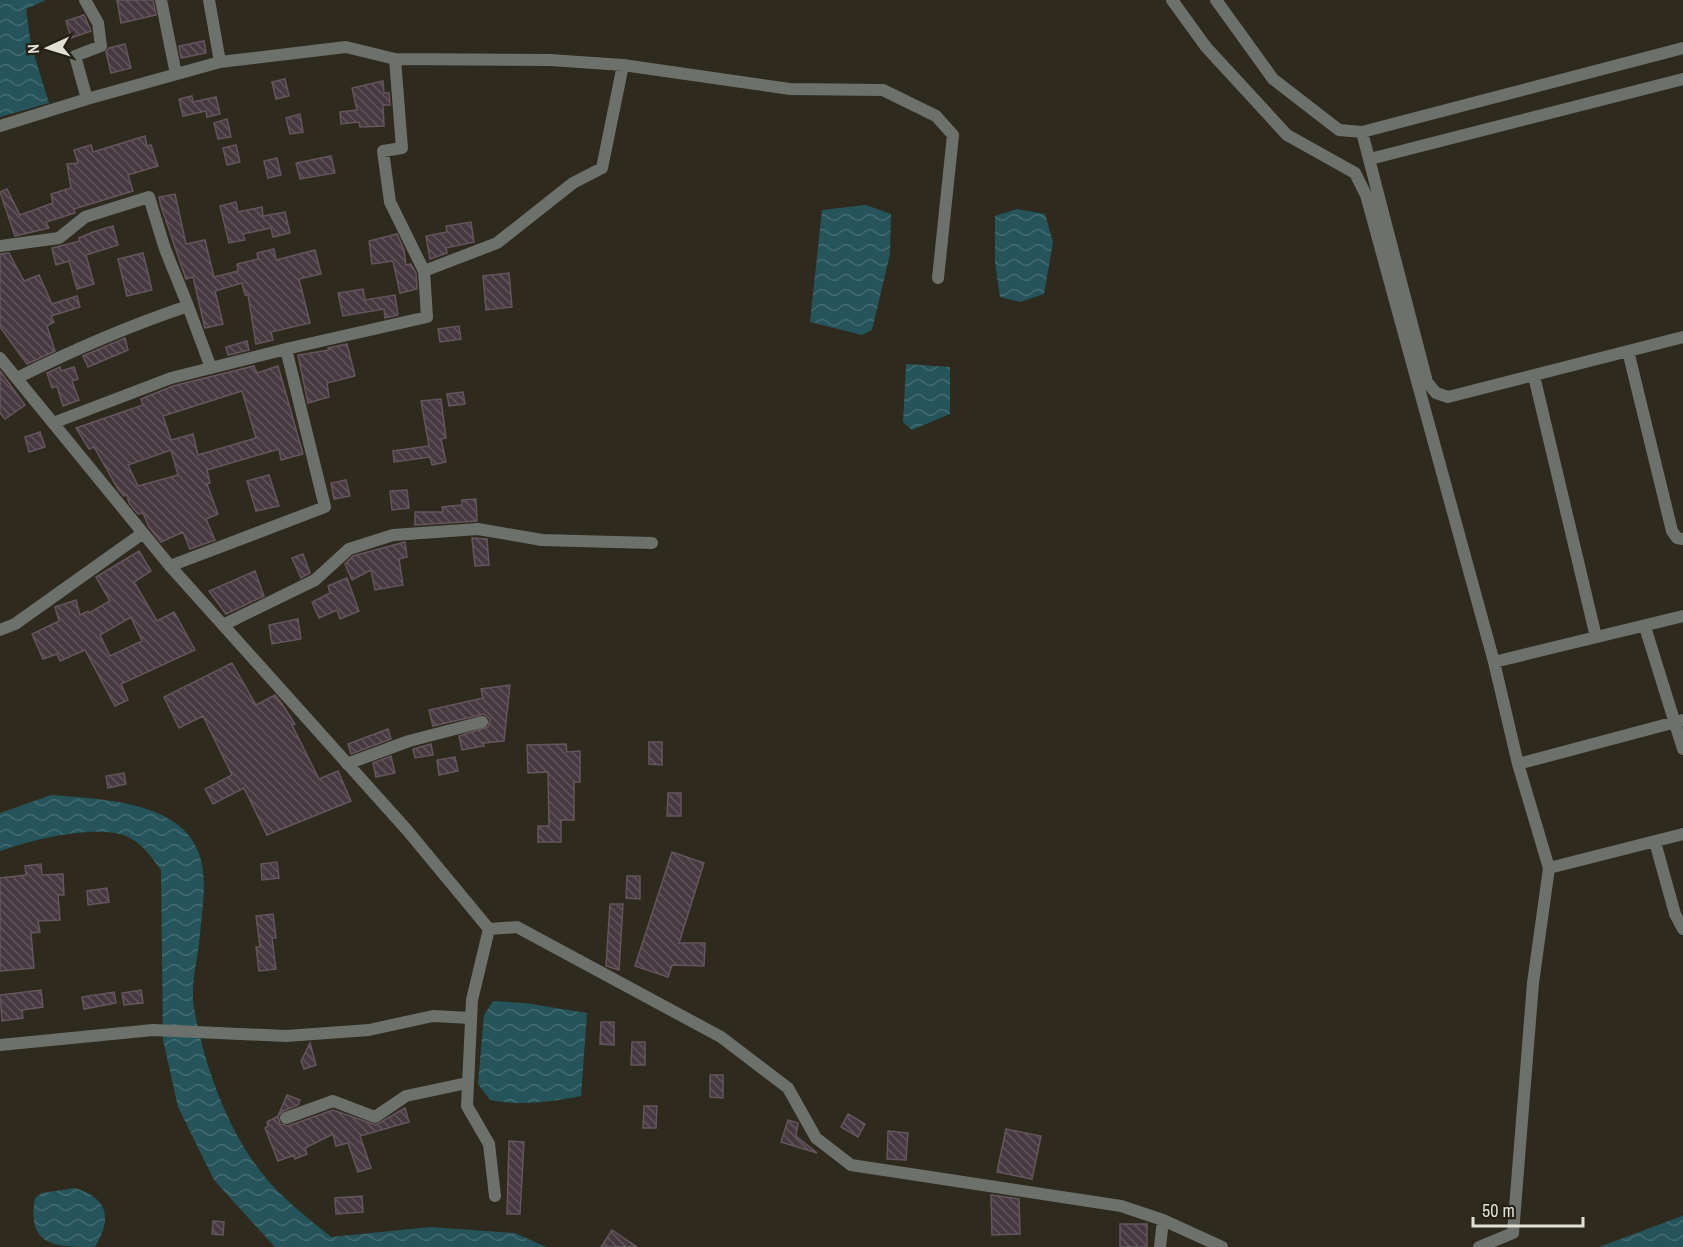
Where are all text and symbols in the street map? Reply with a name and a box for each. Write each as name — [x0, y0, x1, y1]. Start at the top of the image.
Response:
north arrow — [18, 18, 78, 78]
text: N — [22, 44, 44, 55]
scale bar — [1473, 1190, 1582, 1228]
text: 50 m — [1482, 1198, 1515, 1223]

